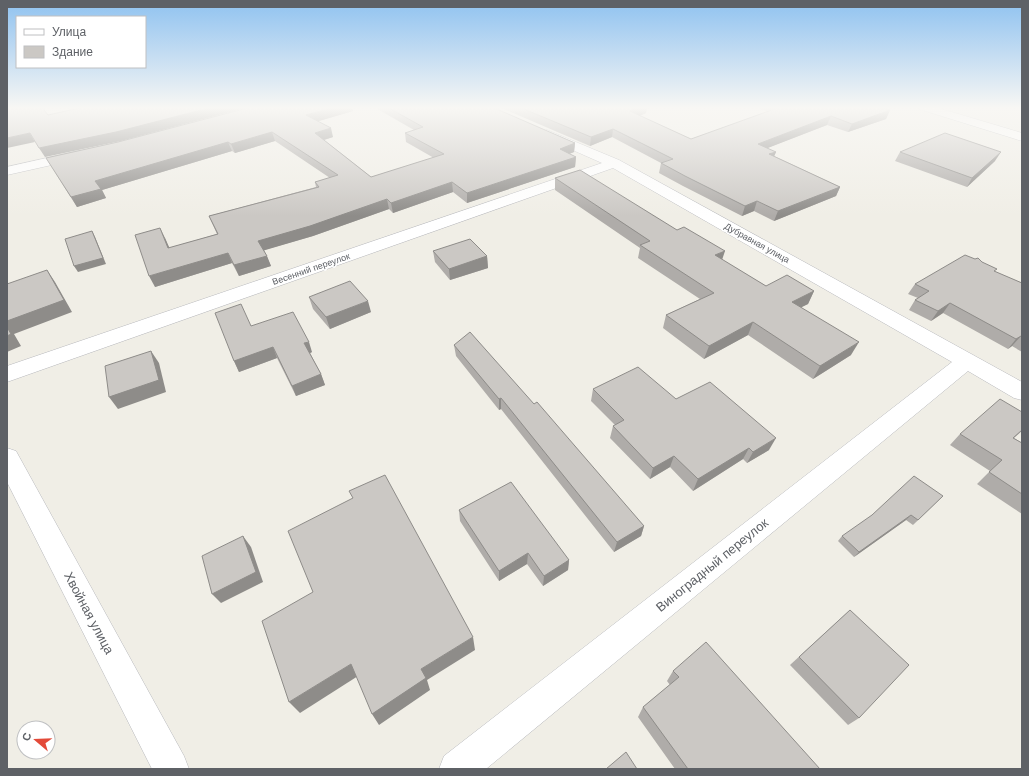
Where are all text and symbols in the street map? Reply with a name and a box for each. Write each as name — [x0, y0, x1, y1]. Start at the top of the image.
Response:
legend — [16, 16, 146, 68]
text: Улица — [52, 25, 86, 39]
text: Здание — [52, 45, 93, 59]
street label: Дубравная улица — [723, 221, 791, 265]
street label: Весенний переулок — [271, 251, 351, 287]
street label: Виноградный переулок — [653, 515, 771, 615]
street label: Хвойная улица — [61, 569, 117, 657]
north arrow — [16, 720, 56, 760]
text: С — [20, 731, 34, 742]

